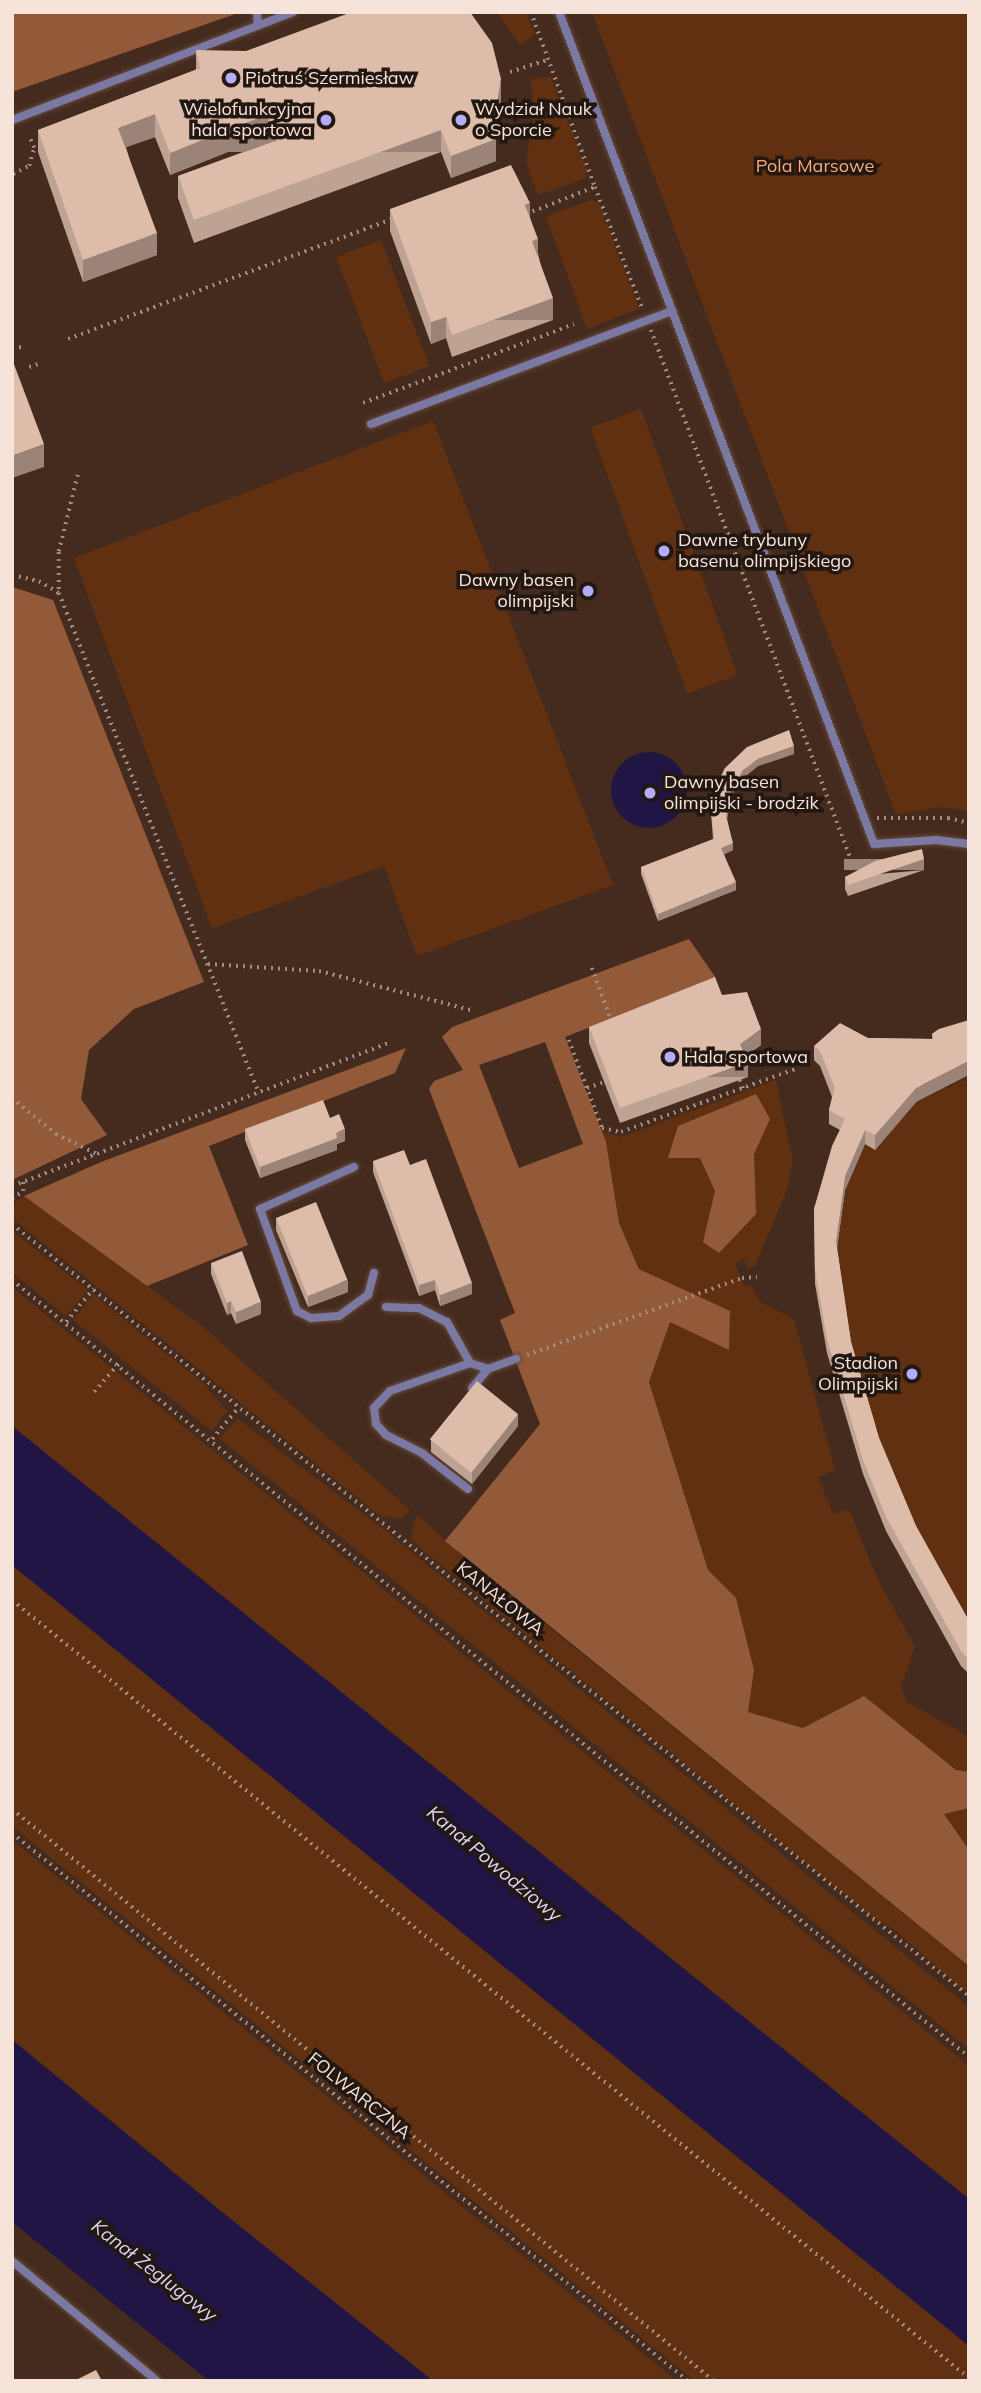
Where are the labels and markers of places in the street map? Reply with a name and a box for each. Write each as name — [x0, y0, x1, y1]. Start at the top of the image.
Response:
place label: Piotruś Szermiesław — [245, 67, 414, 89]
marker: Piotruś Szermiesław — [223, 70, 239, 86]
place label: Wielofunkcyjna hala sportowa — [183, 99, 312, 142]
place label: Wydział Nauk o Sporcie — [475, 99, 592, 142]
marker: Wielofunkcyjna hala sportowa — [318, 112, 334, 128]
marker: Wydział Nauk o Sporcie — [453, 112, 469, 128]
place label: Dawne trybuny basenu olimpijskiego — [678, 530, 851, 572]
marker: Dawne trybuny basenu olimpijskiego — [656, 543, 672, 559]
place label: Dawny basen olimpijski — [459, 570, 574, 612]
marker: Dawny basen olimpijski — [580, 583, 596, 599]
place label: Dawny basen olimpijski - brodzik — [664, 772, 819, 814]
marker: Dawny basen olimpijski - brodzik — [642, 785, 658, 801]
place label: Hala sportowa — [684, 1046, 808, 1068]
marker: Hala sportowa — [662, 1049, 678, 1065]
place label: Stadion Olimpijski — [818, 1353, 898, 1396]
marker: Stadion Olimpijski — [904, 1366, 920, 1382]

